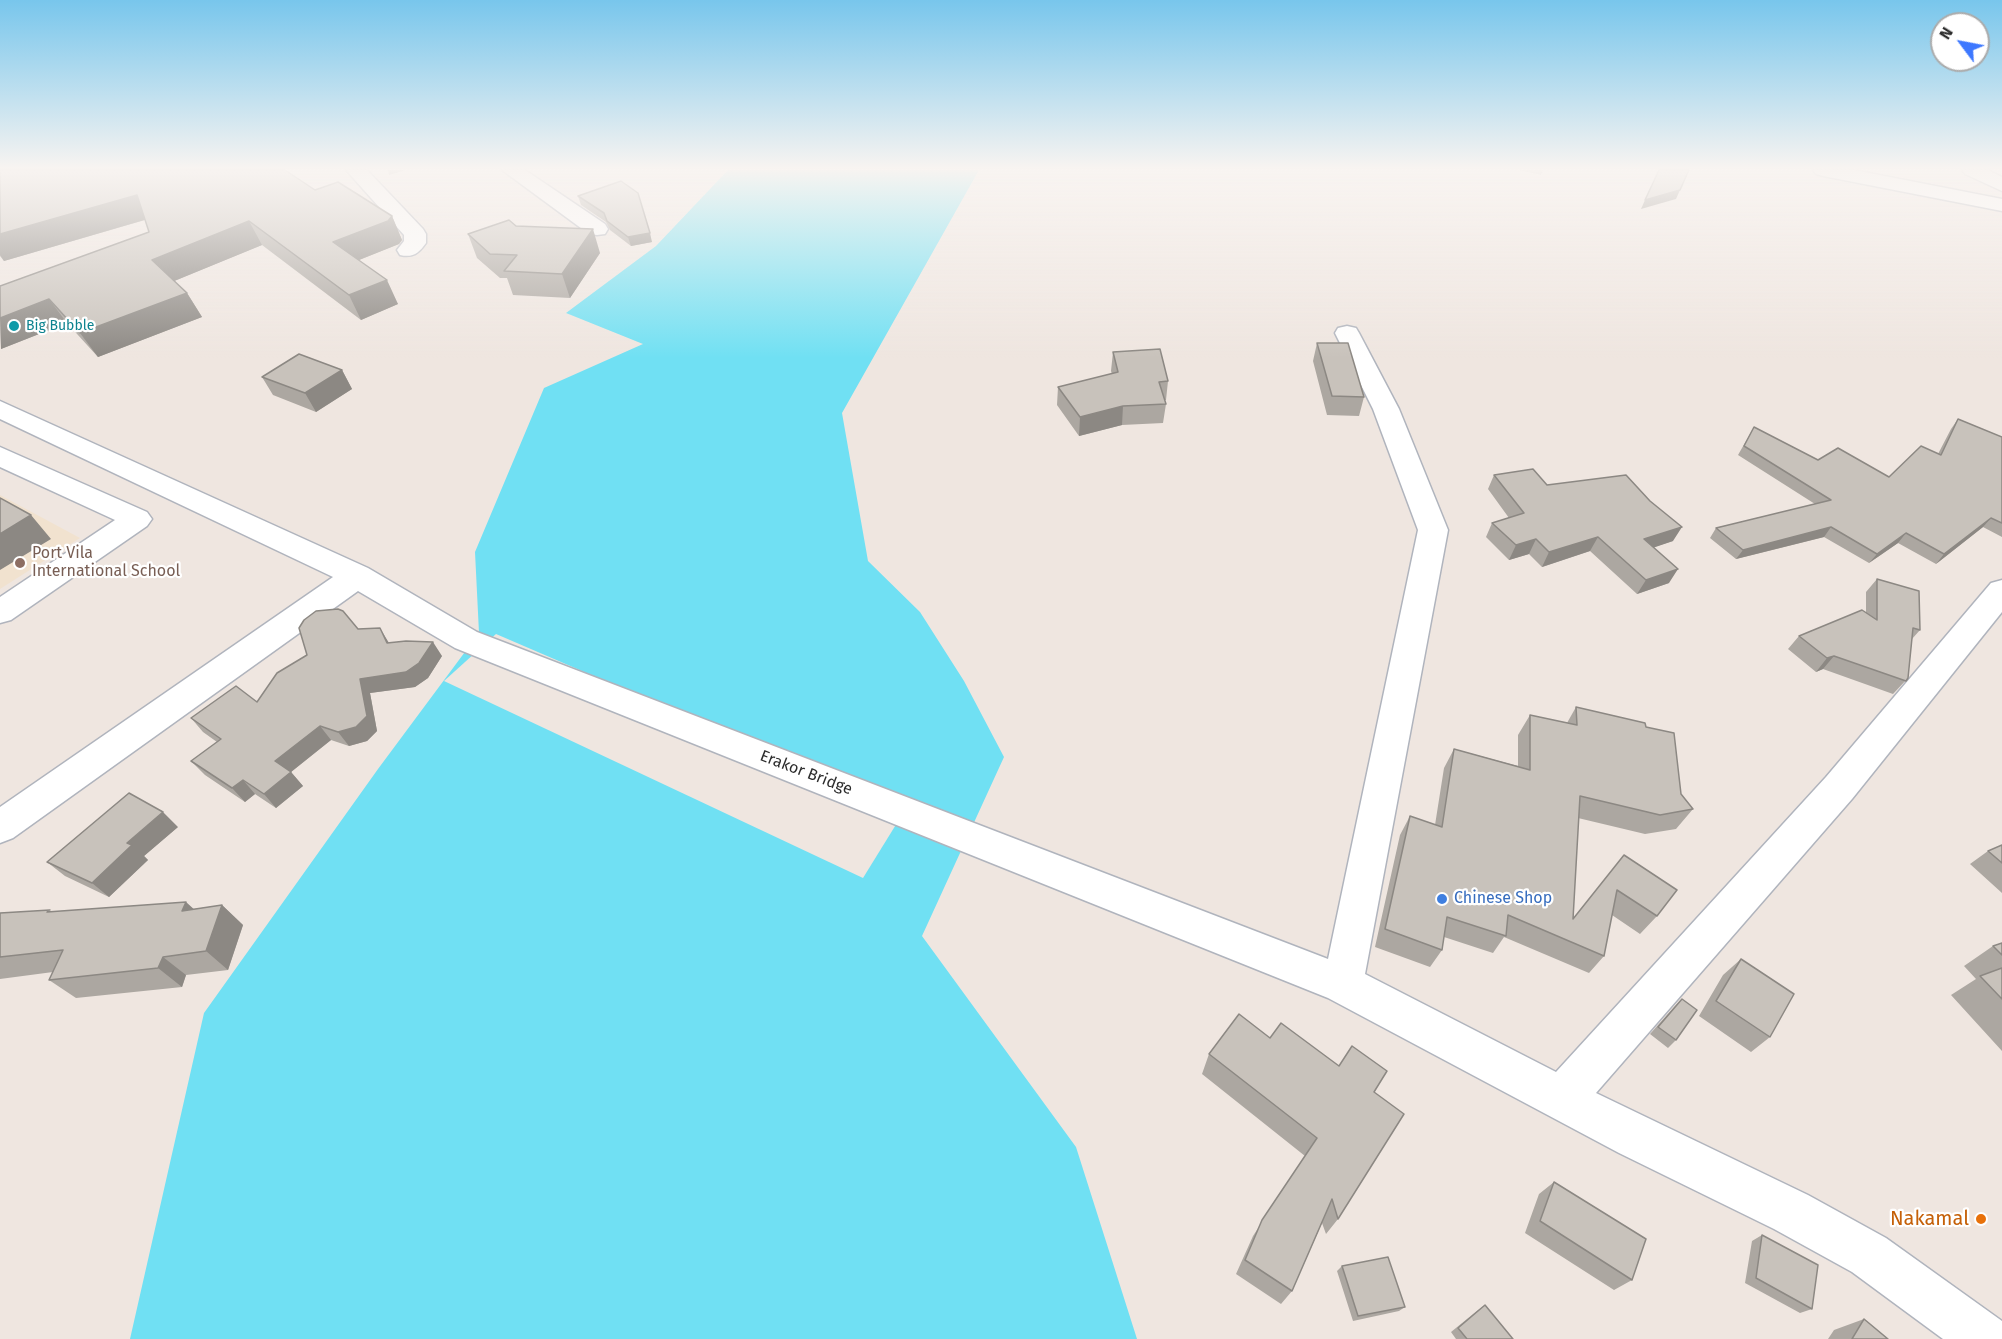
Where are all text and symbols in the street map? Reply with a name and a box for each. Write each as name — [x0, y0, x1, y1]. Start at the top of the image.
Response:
north arrow — [1930, 12, 1990, 72]
text: N — [1935, 24, 1957, 43]
place label: Big Bubble — [26, 318, 94, 334]
marker: Big Bubble — [7, 319, 21, 333]
place label: Port Vila International School — [32, 544, 180, 582]
marker: Port Vila International School — [13, 556, 27, 570]
street label: Erakor Bridge — [757, 747, 855, 799]
place label: Chinese Shop — [1454, 889, 1552, 909]
marker: Chinese Shop — [1435, 892, 1449, 906]
place label: Nakamal — [1890, 1207, 1969, 1231]
marker: Nakamal — [1974, 1212, 1988, 1226]

